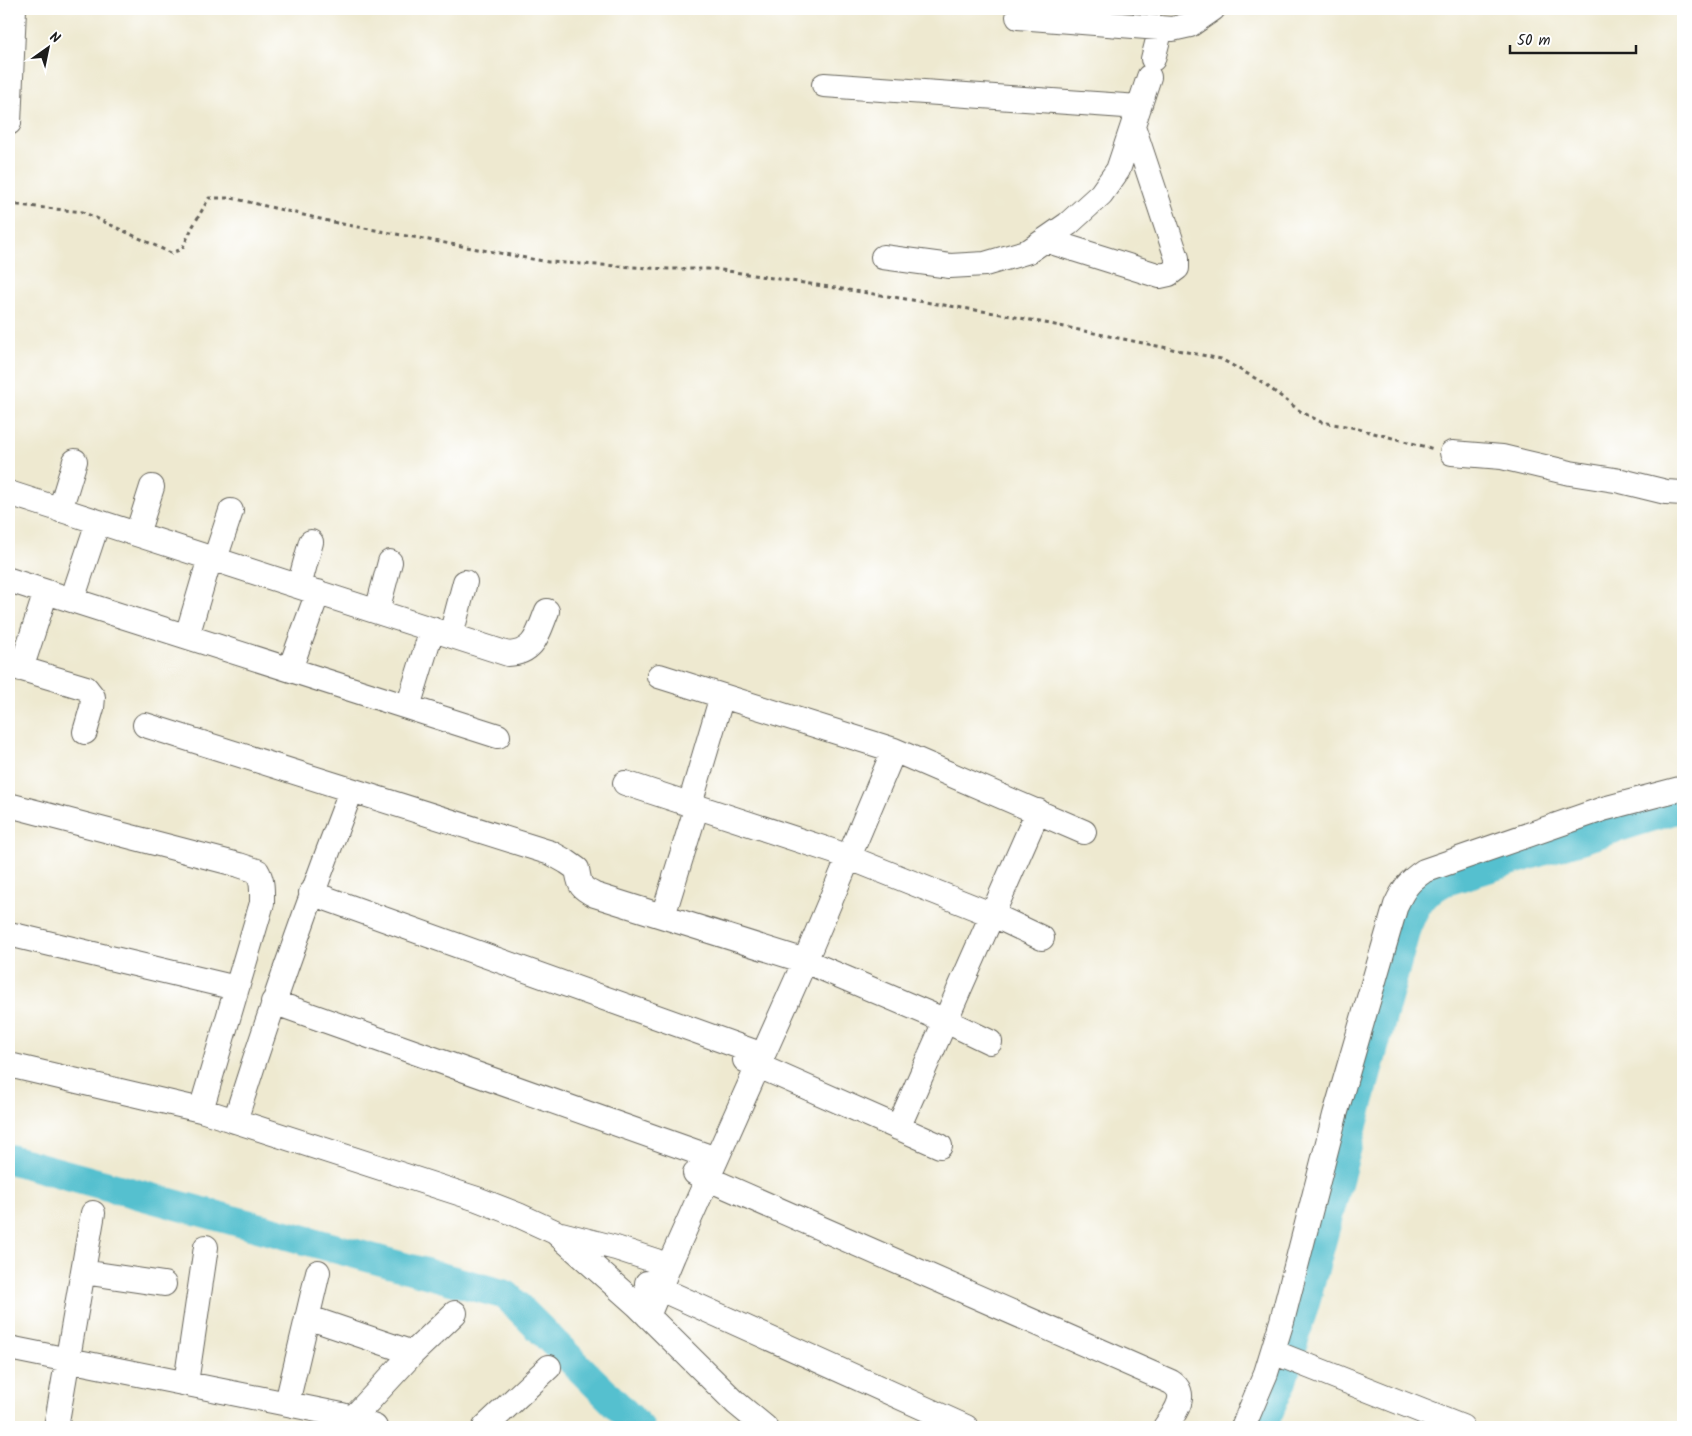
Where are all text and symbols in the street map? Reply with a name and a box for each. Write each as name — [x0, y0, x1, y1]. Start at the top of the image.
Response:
north arrow — [22, 22, 72, 72]
scale bar — [1510, 22, 1636, 54]
text: N — [45, 26, 64, 50]
text: 50 m — [1517, 29, 1551, 53]

